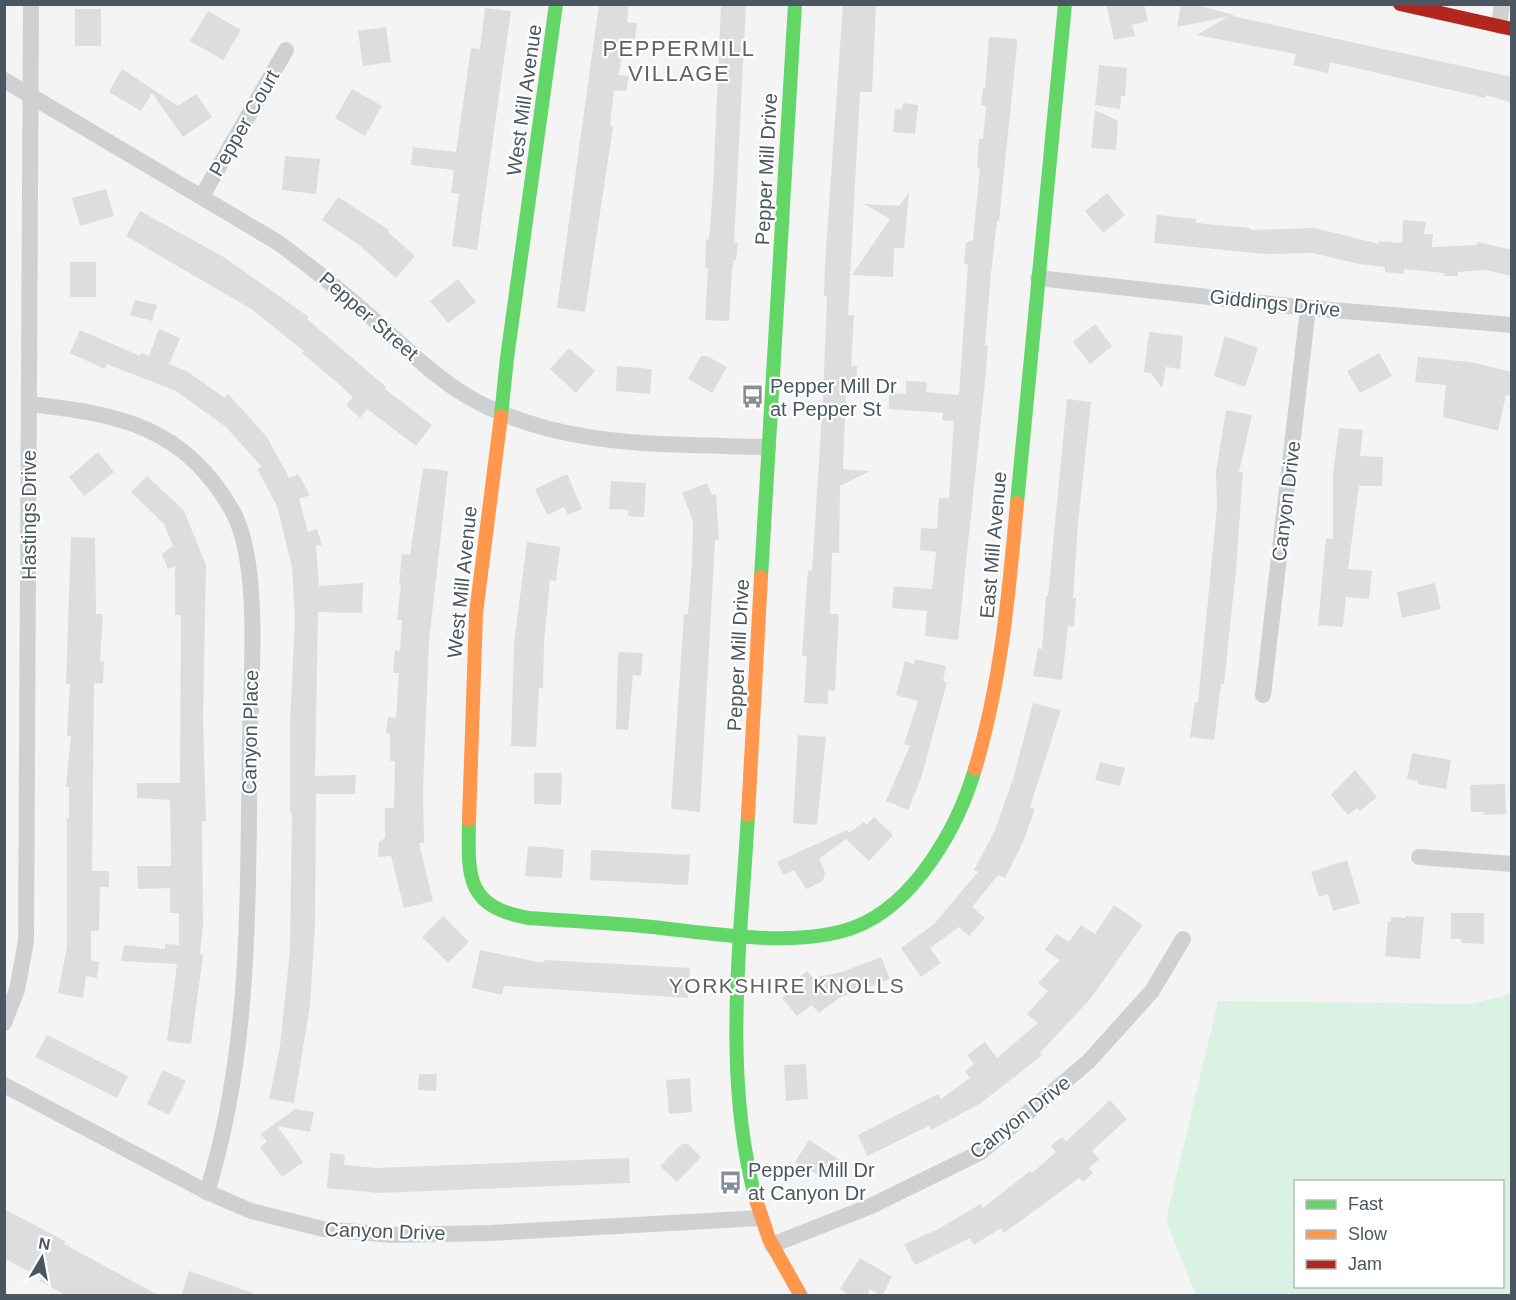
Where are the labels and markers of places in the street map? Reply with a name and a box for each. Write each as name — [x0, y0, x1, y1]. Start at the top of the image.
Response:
place label: Pepper Mill Dr at Pepper St — [770, 375, 897, 420]
bus stop icon: Pepper Mill Dr at Pepper St — [739, 384, 765, 410]
place label: Pepper Mill Dr at Canyon Dr — [748, 1159, 875, 1204]
bus stop icon: Pepper Mill Dr at Canyon Dr — [717, 1169, 743, 1195]

